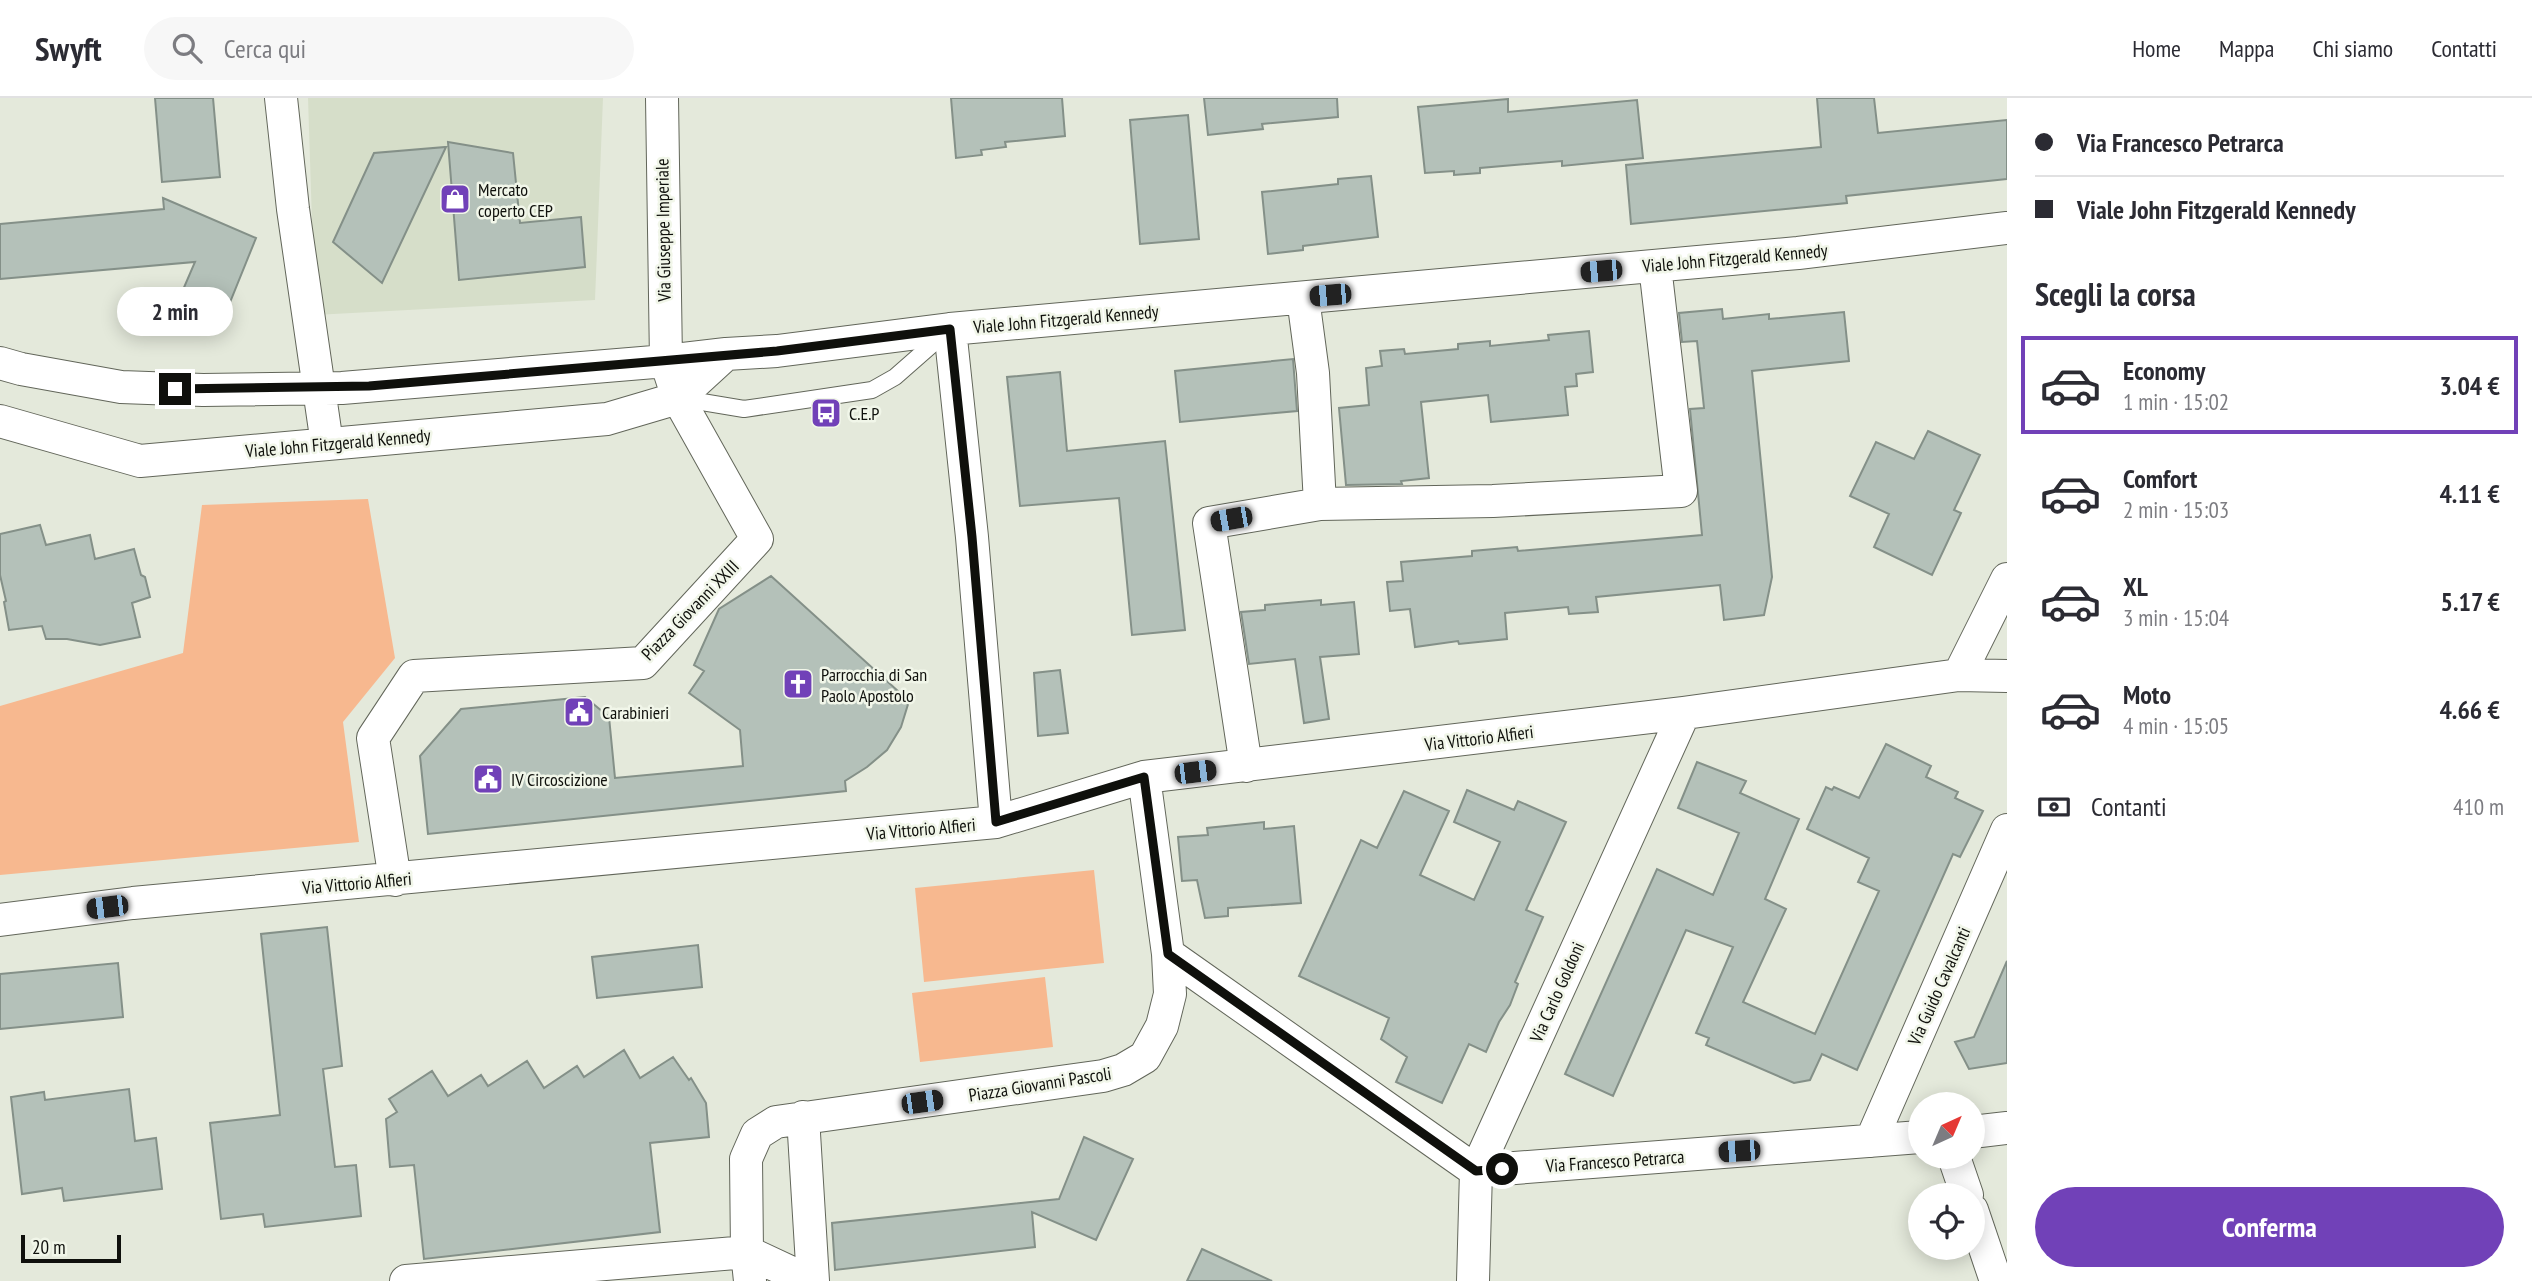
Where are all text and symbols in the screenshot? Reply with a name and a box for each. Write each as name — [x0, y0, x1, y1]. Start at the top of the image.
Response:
search box — [144, 17, 634, 80]
text: Swyft — [35, 27, 102, 70]
icon: search — [168, 29, 206, 67]
text: Cerca qui — [224, 32, 306, 65]
text: Home — [2132, 33, 2181, 64]
text: Mappa — [2219, 33, 2274, 64]
text: Chi siamo — [2312, 33, 2393, 64]
text: Contatti — [2431, 33, 2497, 64]
text: Via Francesco Petrarca — [2077, 126, 2284, 159]
street label: Via Giuseppe Imperiale — [650, 158, 676, 303]
place label: Mercato coperto CEP — [478, 178, 553, 222]
shop icon: Mercato coperto CEP — [438, 182, 472, 216]
text: Viale John Fitzgerald Kennedy — [2077, 193, 2356, 226]
street label: Viale John Fitzgerald Kennedy — [1640, 238, 1829, 278]
car — [1580, 259, 1623, 283]
text: Scegli la corsa — [2035, 273, 2196, 315]
car — [1309, 283, 1352, 307]
callout: 2 min — [117, 288, 233, 336]
text: 2 min — [152, 297, 198, 326]
street label: Viale John Fitzgerald Kennedy — [971, 299, 1160, 339]
icon: car — [2039, 354, 2102, 417]
text: Economy — [2123, 354, 2205, 387]
text: 3.04 € — [2439, 369, 2500, 402]
route end — [159, 373, 191, 405]
text: 1 min · 15:02 — [2123, 387, 2229, 416]
bus stop icon: C.E.P — [809, 396, 843, 430]
place label: C.E.P — [849, 402, 880, 425]
street label: Viale John Fitzgerald Kennedy — [243, 423, 432, 463]
icon: car — [2039, 462, 2102, 525]
text: Comfort — [2123, 462, 2197, 495]
text: 4.11 € — [2439, 477, 2500, 510]
text: 2 min · 15:03 — [2123, 495, 2229, 524]
car — [1209, 505, 1254, 533]
street label: Piazza Giovanni XXIII — [636, 555, 744, 665]
icon: car — [2039, 570, 2102, 633]
text: XL — [2123, 570, 2148, 603]
text: 5.17 € — [2441, 585, 2500, 618]
text: 3 min · 15:04 — [2123, 603, 2229, 632]
place label: Parrocchia di San Paolo Apostolo — [821, 663, 927, 707]
church icon: Parrocchia di San Paolo Apostolo — [781, 667, 815, 701]
icon: car — [2039, 678, 2102, 741]
text: Moto — [2123, 678, 2171, 711]
text: 4.66 € — [2439, 693, 2500, 726]
public building icon: Carabinieri — [562, 695, 596, 729]
place label: Carabinieri — [602, 701, 669, 724]
text: 4 min · 15:05 — [2123, 711, 2229, 740]
street label: Via Vittorio Alfieri — [1422, 720, 1535, 756]
car — [1173, 759, 1218, 785]
public building icon: IV Circoscizione — [471, 762, 505, 796]
place label: IV Circoscizione — [511, 768, 608, 791]
icon: cash — [2035, 788, 2073, 826]
text: Contanti — [2091, 790, 2167, 823]
text: 410 m — [2453, 792, 2504, 821]
street label: Via Vittorio Alfieri — [865, 813, 976, 845]
street label: Via Vittorio Alfieri — [301, 867, 412, 899]
car — [85, 894, 130, 920]
street label: Via Guido Cavalcanti — [1902, 923, 1975, 1050]
street label: Via Carlo Goldoni — [1524, 938, 1589, 1047]
street label: Piazza Giovanni Pascoli — [967, 1061, 1113, 1107]
car — [900, 1089, 945, 1115]
north arrow — [1908, 1092, 1984, 1169]
map controls — [1908, 1092, 1985, 1260]
car — [1718, 1139, 1761, 1163]
street label: Via Francesco Petrarca — [1544, 1145, 1685, 1177]
route start — [1486, 1153, 1518, 1185]
button: locate — [1908, 1183, 1985, 1260]
button: Conferma — [2035, 1187, 2504, 1267]
scale bar — [21, 1232, 121, 1264]
text: 20 m — [32, 1235, 66, 1259]

